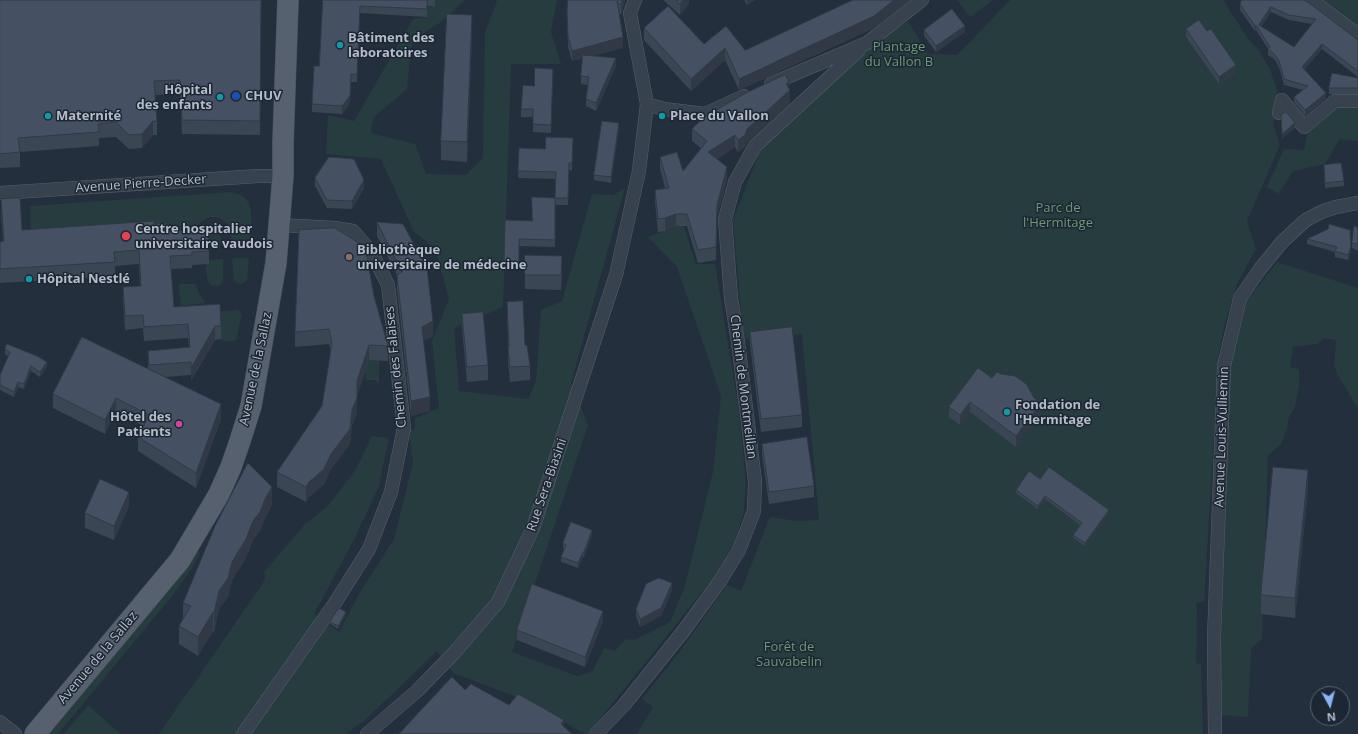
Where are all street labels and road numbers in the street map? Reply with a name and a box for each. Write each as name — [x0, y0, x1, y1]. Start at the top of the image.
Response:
street label: Avenue Pierre-Decker — [75, 172, 207, 196]
street label: Chemin des Falaises — [382, 305, 410, 429]
street label: Avenue de la Sallaz — [236, 311, 276, 427]
street label: Chemin de Montmeillan — [726, 314, 760, 460]
street label: Avenue Louis-Vulliemin — [1212, 366, 1232, 508]
street label: Rue Sera-Biasini — [524, 436, 570, 534]
street label: Avenue de la Sallaz — [55, 609, 141, 707]

